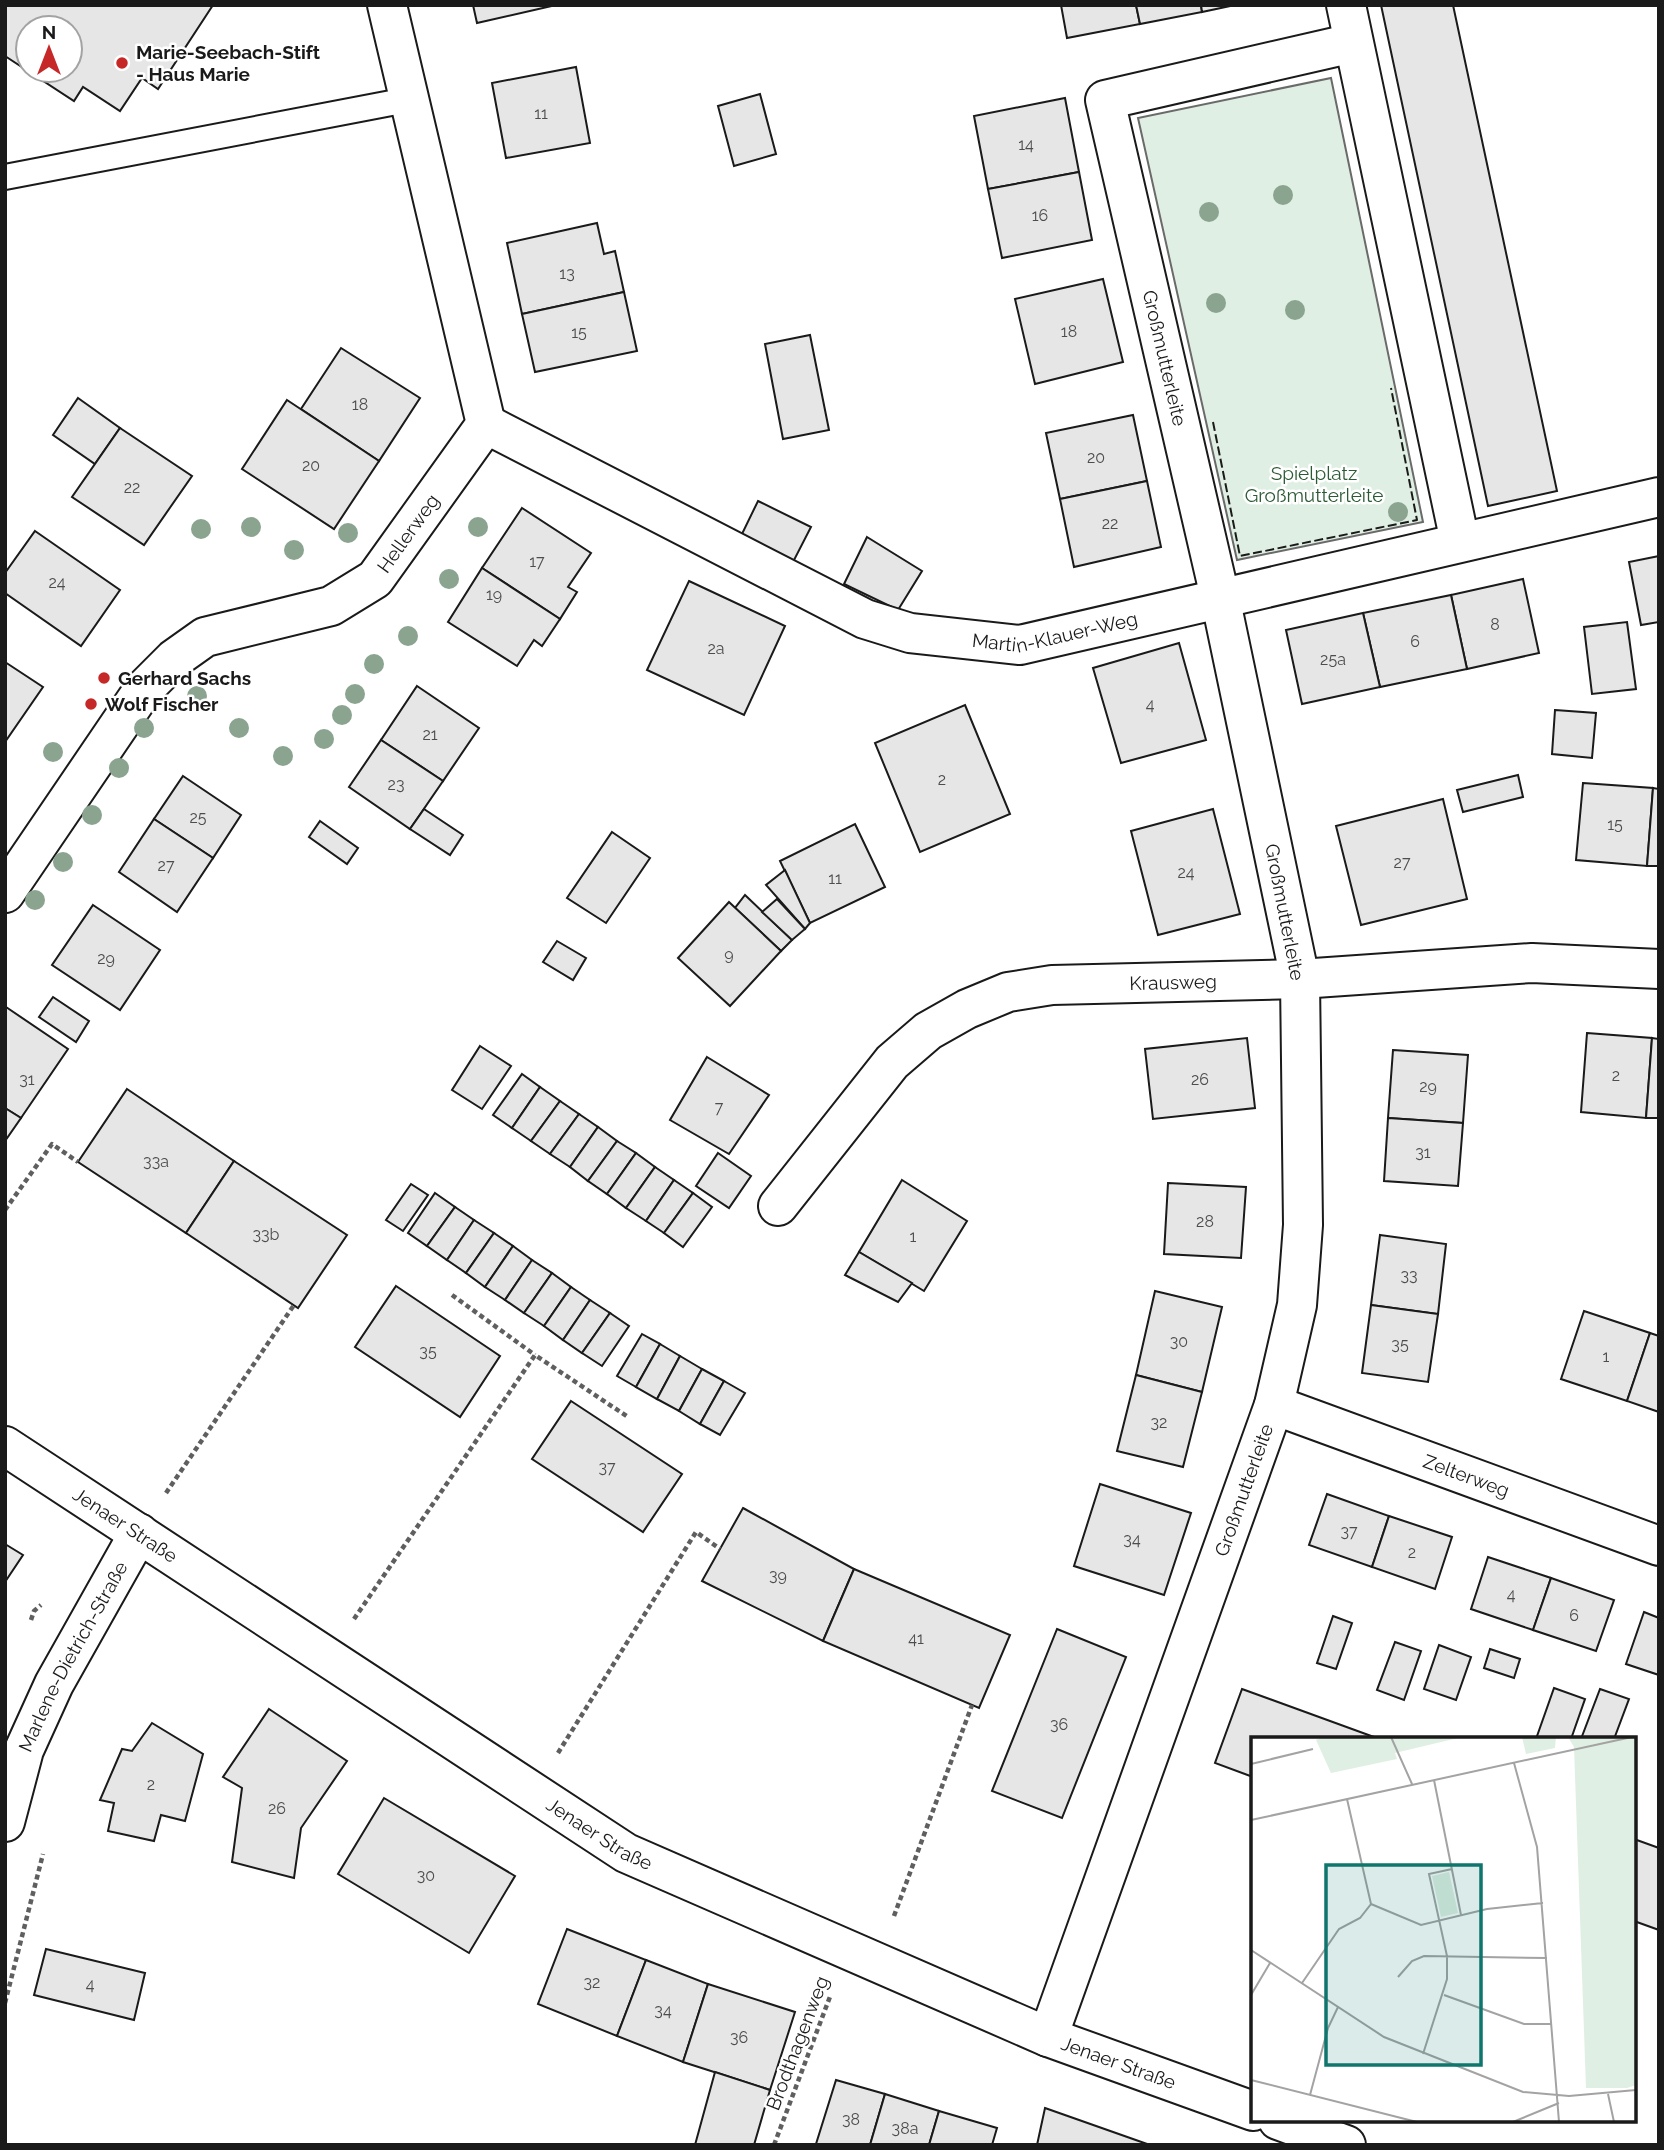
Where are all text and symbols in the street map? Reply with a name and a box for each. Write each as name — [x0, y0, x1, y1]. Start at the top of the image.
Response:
north arrow — [14, 14, 84, 84]
text: N — [42, 21, 56, 43]
place label: Marie-Seebach-Stift - Haus Marie — [136, 41, 321, 85]
marker: Marie-Seebach-Stift - Haus Marie — [114, 55, 130, 71]
house number: 11 — [534, 104, 548, 123]
house number: 14 — [1018, 135, 1034, 154]
house number: 16 — [1032, 206, 1048, 225]
house number: 13 — [559, 264, 575, 283]
street label: Großmutterleite — [1139, 288, 1191, 428]
house number: 18 — [1061, 322, 1077, 341]
house number: 15 — [571, 323, 587, 342]
house number: 18 — [352, 395, 368, 414]
house number: 20 — [1087, 448, 1105, 467]
house number: 20 — [302, 456, 320, 475]
park label: Spielplatz Großmutterleite — [1245, 462, 1383, 506]
house number: 22 — [124, 478, 140, 497]
street label: Hellerweg — [372, 490, 443, 577]
house number: 22 — [1102, 514, 1118, 533]
house number: 17 — [529, 552, 545, 571]
house number: 24 — [48, 573, 66, 592]
house number: 19 — [486, 585, 502, 604]
street label: Martin-Klauer-Weg — [971, 607, 1140, 657]
house number: 8 — [1490, 615, 1500, 634]
house number: 6 — [1410, 632, 1420, 651]
house number: 2a — [707, 639, 725, 658]
house number: 25a — [1320, 650, 1346, 669]
place label: Gerhard Sachs — [118, 667, 251, 689]
marker: Gerhard Sachs — [96, 670, 112, 686]
place label: Wolf Fischer — [105, 693, 219, 715]
house number: 4 — [1146, 695, 1155, 714]
marker: Wolf Fischer — [83, 696, 99, 712]
house number: 21 — [422, 725, 438, 744]
house number: 2 — [938, 770, 946, 789]
house number: 23 — [388, 775, 404, 794]
house number: 25 — [189, 808, 207, 827]
house number: 15 — [1607, 815, 1623, 834]
street label: Großmutterleite — [1261, 842, 1309, 982]
house number: 27 — [1394, 853, 1411, 872]
house number: 27 — [158, 856, 175, 875]
house number: 24 — [1177, 863, 1195, 882]
house number: 11 — [828, 869, 842, 888]
house number: 9 — [724, 945, 734, 964]
house number: 29 — [97, 949, 115, 968]
street label: Krausweg — [1129, 970, 1217, 994]
house number: 2 — [1612, 1066, 1620, 1085]
house number: 31 — [19, 1070, 35, 1089]
house number: 26 — [1191, 1070, 1209, 1089]
house number: 29 — [1419, 1077, 1437, 1096]
house number: 7 — [715, 1098, 724, 1117]
house number: 31 — [1415, 1143, 1431, 1162]
house number: 33a — [143, 1152, 169, 1171]
house number: 28 — [1196, 1212, 1214, 1231]
house number: 33b — [253, 1225, 280, 1244]
house number: 1 — [910, 1227, 917, 1246]
house number: 33 — [1400, 1266, 1418, 1285]
house number: 30 — [1170, 1332, 1188, 1351]
house number: 35 — [1391, 1335, 1409, 1354]
house number: 35 — [419, 1342, 437, 1361]
house number: 1 — [1603, 1347, 1610, 1366]
house number: 32 — [1151, 1413, 1167, 1432]
street label: Großmutterleite — [1210, 1421, 1277, 1559]
street label: Zelterweg — [1420, 1450, 1513, 1501]
house number: 37 — [598, 1458, 616, 1477]
street label: Jenaer Straße — [69, 1483, 182, 1567]
house number: 37 — [1340, 1522, 1358, 1541]
house number: 34 — [1123, 1530, 1141, 1549]
house number: 2 — [1408, 1543, 1416, 1562]
street label: Marlene-Dietrich-Straße — [14, 1557, 132, 1755]
house number: 39 — [769, 1566, 787, 1585]
house number: 4 — [1507, 1585, 1516, 1604]
house number: 6 — [1569, 1606, 1579, 1625]
house number: 41 — [908, 1629, 924, 1648]
house number: 36 — [1050, 1715, 1068, 1734]
inset map — [1251, 1737, 1636, 2122]
house number: 2 — [147, 1775, 155, 1794]
street label: Jenaer Straße — [543, 1793, 656, 1874]
house number: 26 — [268, 1799, 286, 1818]
house number: 30 — [417, 1866, 435, 1885]
house number: 32 — [584, 1973, 600, 1992]
street label: Brodthagenweg — [761, 1973, 833, 2113]
house number: 4 — [86, 1975, 95, 1994]
house number: 34 — [654, 2001, 672, 2020]
house number: 36 — [730, 2028, 748, 2047]
street label: Jenaer Straße — [1058, 2032, 1179, 2093]
house number: 38 — [842, 2110, 860, 2129]
house number: 38a — [892, 2119, 918, 2138]

